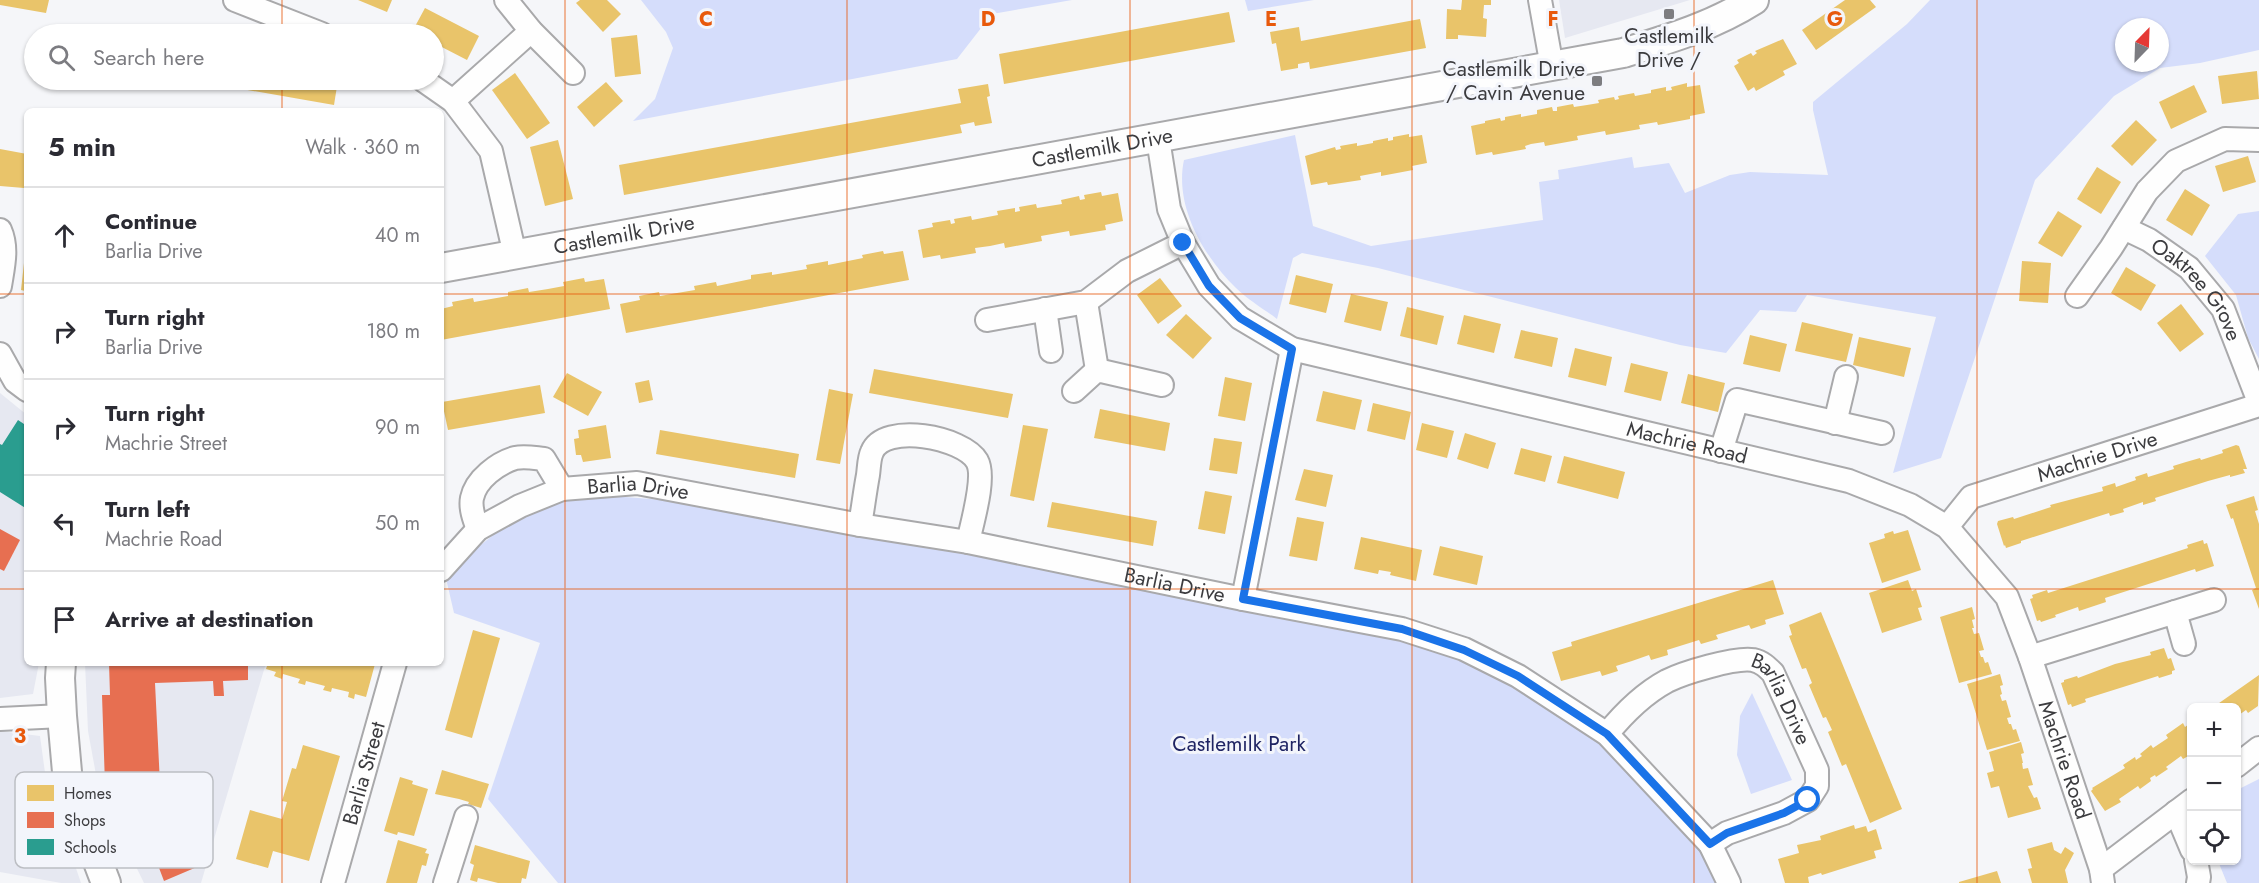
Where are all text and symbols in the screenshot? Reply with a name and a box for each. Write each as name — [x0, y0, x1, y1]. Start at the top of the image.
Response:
text: C — [699, 5, 713, 34]
text: D — [981, 5, 995, 34]
text: E — [1265, 5, 1277, 34]
text: F — [1547, 5, 1559, 34]
text: G — [1827, 5, 1843, 34]
marker: Castlemilk Drive / — [1662, 7, 1676, 21]
north arrow — [2115, 18, 2169, 72]
place label: Castlemilk Drive / — [1624, 21, 1715, 75]
search box — [24, 24, 444, 90]
icon: search — [45, 41, 78, 74]
text: Search here — [93, 41, 204, 73]
place label: Castlemilk Drive / Cavin Avenue — [1442, 54, 1585, 108]
marker: Castlemilk Drive / Cavin Avenue — [1590, 74, 1604, 88]
street label: Castlemilk Drive — [1029, 120, 1175, 175]
text: 5 min — [48, 128, 116, 166]
text: Walk · 360 m — [305, 133, 420, 162]
text: Continue — [105, 205, 197, 237]
street label: Castlemilk Drive — [551, 207, 697, 262]
icon: ahead — [48, 219, 81, 252]
text: 40 m — [375, 221, 420, 250]
route end — [1169, 229, 1195, 255]
street label: Oaktree Grove — [2145, 231, 2249, 345]
text: Barlia Drive — [105, 237, 203, 266]
text: Turn right — [105, 301, 205, 333]
icon: right — [48, 315, 81, 348]
text: 180 m — [366, 317, 420, 346]
text: Barlia Drive — [105, 333, 203, 362]
text: Turn right — [105, 397, 205, 429]
icon: right — [48, 411, 81, 444]
text: 90 m — [375, 413, 420, 442]
street label: Machrie Road — [1624, 414, 1751, 471]
street label: Machrie Drive — [2033, 423, 2161, 490]
text: Machrie Street — [105, 429, 227, 458]
street label: Barlia Drive — [586, 468, 692, 508]
text: Turn left — [105, 493, 190, 525]
icon: left — [48, 507, 81, 540]
text: 50 m — [375, 509, 420, 538]
text: Machrie Road — [105, 525, 222, 554]
street label: Barlia Drive — [1121, 560, 1228, 610]
icon: arrive — [48, 603, 81, 636]
text: Arrive at destination — [105, 603, 314, 635]
street label: Barlia Drive — [1747, 645, 1819, 750]
street label: Machrie Road — [2031, 697, 2098, 823]
map controls — [2187, 703, 2241, 865]
button: + — [2187, 703, 2241, 757]
street label: Barlia Street — [335, 718, 393, 828]
text: 3 — [14, 722, 26, 751]
park label: Castlemilk Park — [1172, 729, 1306, 759]
button: − — [2187, 757, 2241, 811]
legend — [15, 772, 213, 868]
text: Homes — [64, 782, 111, 805]
route start — [1794, 786, 1820, 812]
text: Shops — [64, 809, 105, 832]
button: locate — [2187, 811, 2241, 865]
text: Schools — [64, 836, 116, 859]

